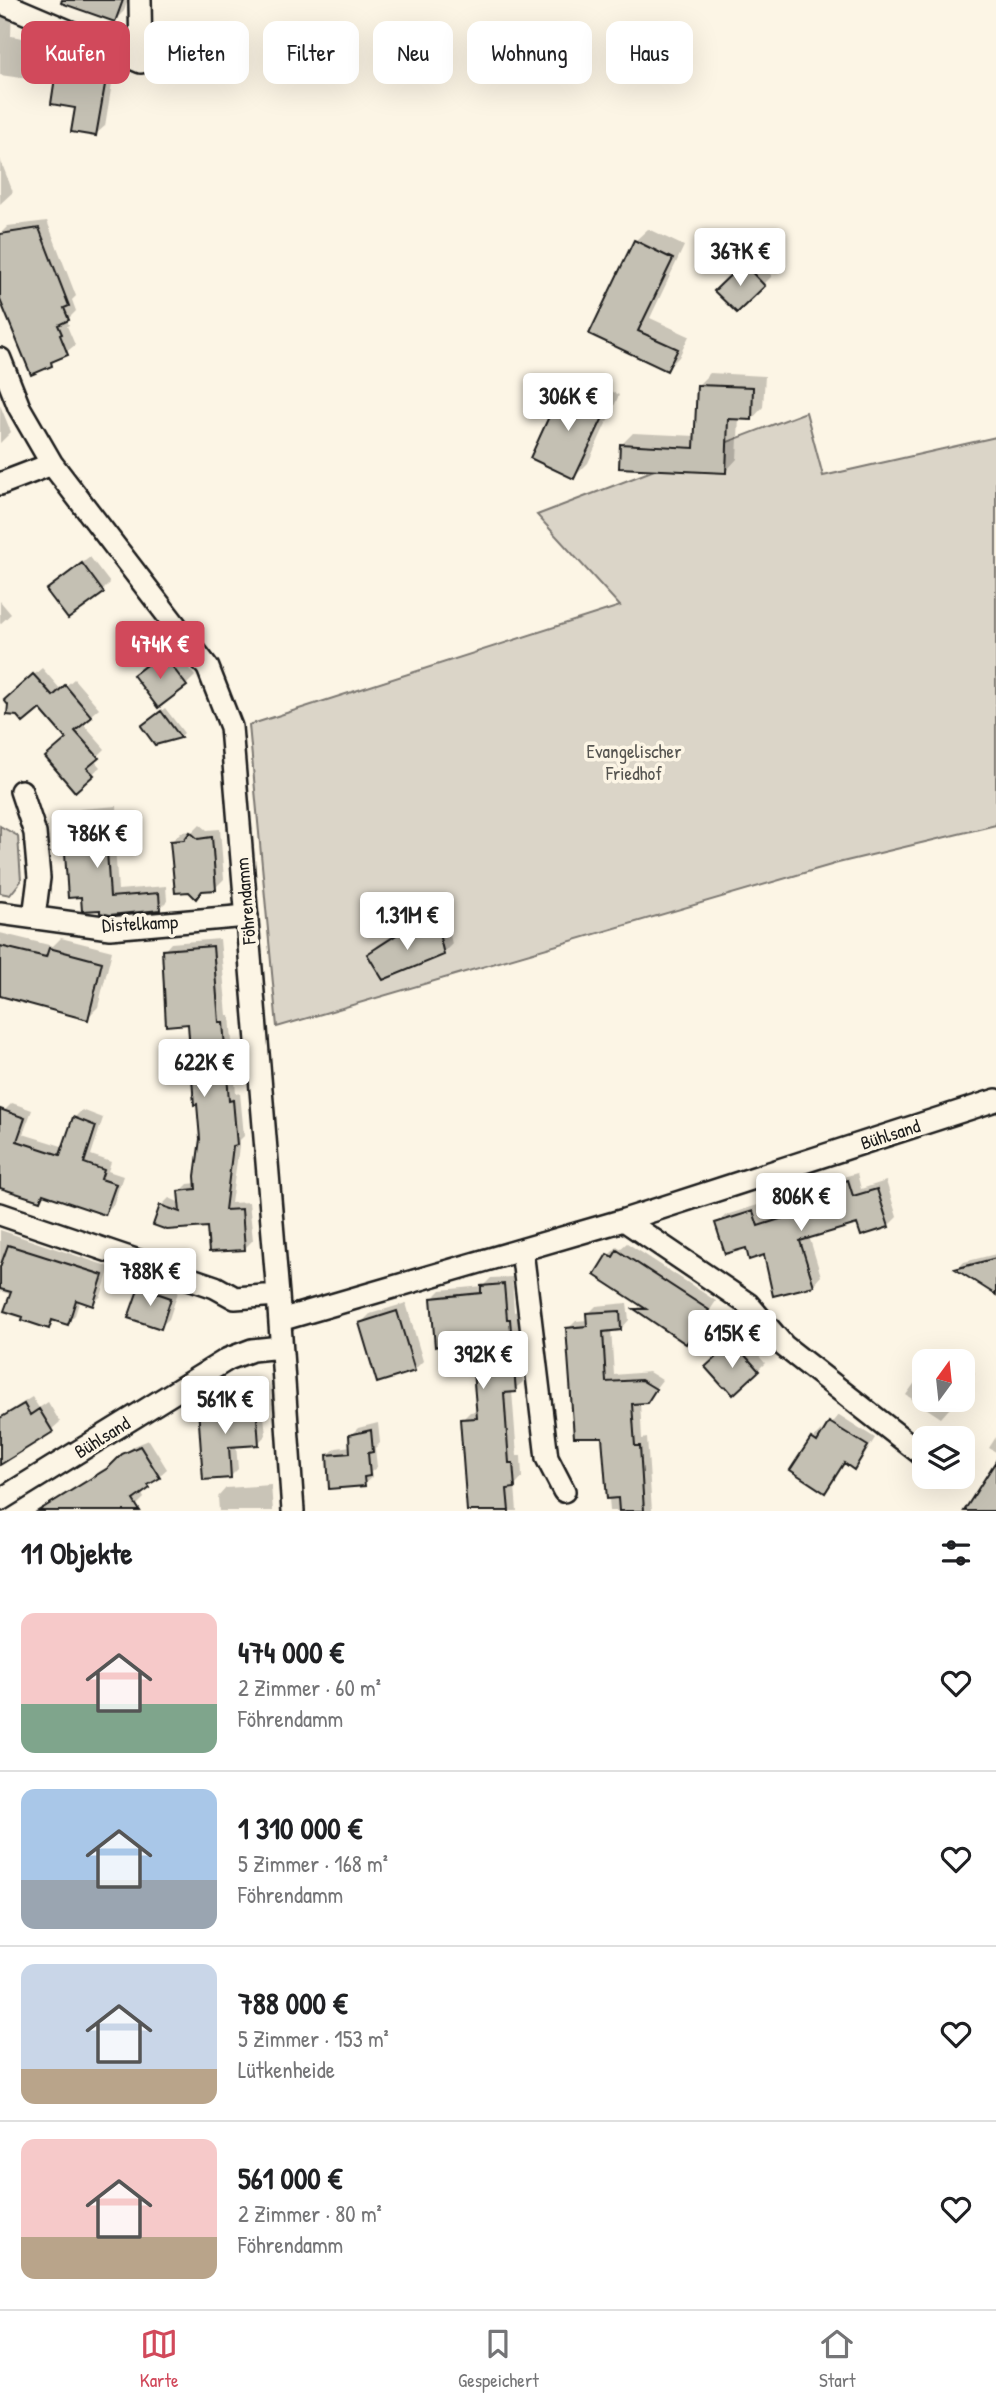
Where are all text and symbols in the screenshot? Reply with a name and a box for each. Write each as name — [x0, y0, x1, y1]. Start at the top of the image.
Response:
chip: Kaufen — [21, 21, 130, 84]
chip: Mieten — [144, 21, 249, 84]
chip: Filter — [263, 21, 359, 84]
chip: Neu — [373, 21, 453, 84]
chip: Wohnung — [467, 21, 592, 84]
chip: Haus — [606, 21, 693, 84]
pin: 367K € — [683, 229, 797, 288]
text: 367K € — [710, 235, 770, 266]
pin: 306K € — [511, 374, 625, 433]
text: 306K € — [539, 380, 597, 411]
pin: 474K € — [103, 622, 217, 681]
text: 474K € — [131, 628, 189, 659]
park label: Evangelischer Friedhof — [587, 738, 682, 786]
pin: 786K € — [40, 810, 154, 870]
text: 786K € — [68, 817, 126, 848]
street label: Föhrendamm — [228, 856, 262, 946]
pin: 1.31M € — [342, 892, 472, 952]
text: 1.31M € — [376, 899, 438, 930]
street label: Distelkamp — [101, 908, 179, 938]
pin: 622K € — [147, 1040, 261, 1099]
text: 622K € — [174, 1046, 234, 1077]
street label: Bühlsand — [857, 1112, 924, 1156]
pin: 806K € — [744, 1174, 858, 1233]
text: 806K € — [772, 1180, 830, 1211]
pin: 788K € — [93, 1248, 207, 1308]
text: 788K € — [120, 1255, 180, 1286]
pin: 615K € — [675, 1310, 789, 1370]
text: 615K € — [704, 1317, 760, 1348]
pin: 392K € — [426, 1332, 540, 1391]
text: 392K € — [454, 1338, 512, 1369]
north arrow — [912, 1349, 975, 1412]
map controls — [912, 1349, 975, 1489]
pin: 561K € — [168, 1376, 282, 1436]
text: 561K € — [197, 1383, 253, 1414]
street label: Bühlsand — [69, 1409, 135, 1464]
button: layers — [912, 1426, 975, 1489]
text: 11 Objekte — [21, 1533, 132, 1573]
icon: filters — [937, 1534, 975, 1572]
text: 474 000 € — [238, 1632, 344, 1672]
icon: home — [77, 1641, 161, 1725]
icon: heart — [937, 1664, 975, 1702]
text: 2 Zimmer · 60 m² — [238, 1672, 381, 1703]
text: Föhrendamm — [238, 1703, 343, 1734]
text: 1 310 000 € — [238, 1808, 362, 1848]
icon: home — [77, 1817, 161, 1901]
icon: heart — [937, 1840, 975, 1878]
text: 5 Zimmer · 168 m² — [238, 1848, 388, 1879]
text: Föhrendamm — [238, 1879, 343, 1910]
text: 788 000 € — [238, 1983, 347, 2023]
icon: home — [77, 1992, 161, 2076]
icon: heart — [937, 2015, 975, 2053]
text: 5 Zimmer · 153 m² — [238, 2023, 389, 2054]
text: Lütkenheide — [238, 2054, 335, 2085]
text: 561 000 € — [238, 2158, 342, 2198]
icon: home — [77, 2167, 161, 2251]
icon: heart — [937, 2190, 975, 2228]
text: 2 Zimmer · 80 m² — [238, 2198, 382, 2229]
text: Föhrendamm — [238, 2229, 343, 2260]
tab: Karte — [140, 2325, 179, 2393]
tab: Gespeichert — [458, 2325, 539, 2393]
tab: Start — [818, 2325, 856, 2393]

